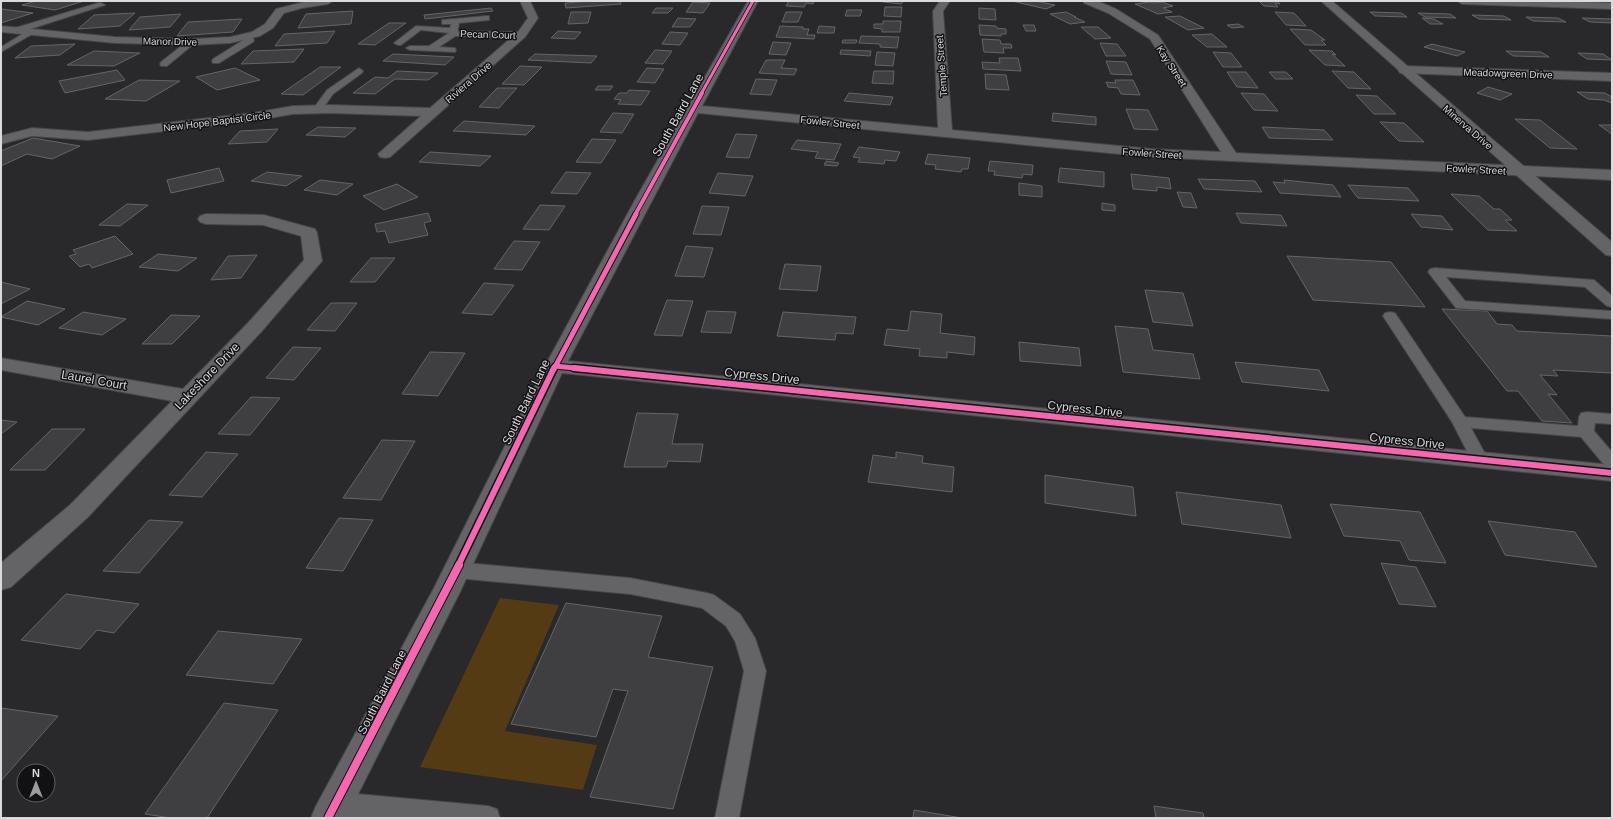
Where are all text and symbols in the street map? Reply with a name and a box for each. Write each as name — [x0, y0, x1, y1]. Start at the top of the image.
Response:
street label: Pecan Court — [460, 28, 516, 41]
street label: Temple Street — [934, 35, 949, 97]
street label: Manor Drive — [143, 36, 198, 47]
street label: Kay Street — [1154, 44, 1189, 89]
street label: Riviera Drive — [443, 59, 494, 105]
street label: Meadowgreen Drive — [1463, 66, 1553, 81]
street label: South Baird Lane — [649, 71, 707, 159]
street label: Minerva Drive — [1441, 103, 1495, 152]
street label: New Hope Baptist Circle — [163, 109, 272, 134]
street label: Fowler Street — [800, 114, 860, 131]
street label: Fowler Street — [1122, 146, 1182, 161]
street label: Fowler Street — [1446, 162, 1506, 177]
street label: Lakeshore Drive — [172, 339, 243, 412]
street label: South Baird Lane — [499, 357, 553, 447]
street label: Cypress Drive — [724, 365, 801, 387]
street label: Laurel Court — [60, 367, 128, 393]
street label: Cypress Drive — [1047, 398, 1124, 420]
street label: Cypress Drive — [1369, 430, 1446, 452]
street label: South Baird Lane — [355, 647, 409, 736]
north arrow — [16, 763, 56, 803]
text: N — [32, 767, 40, 779]

